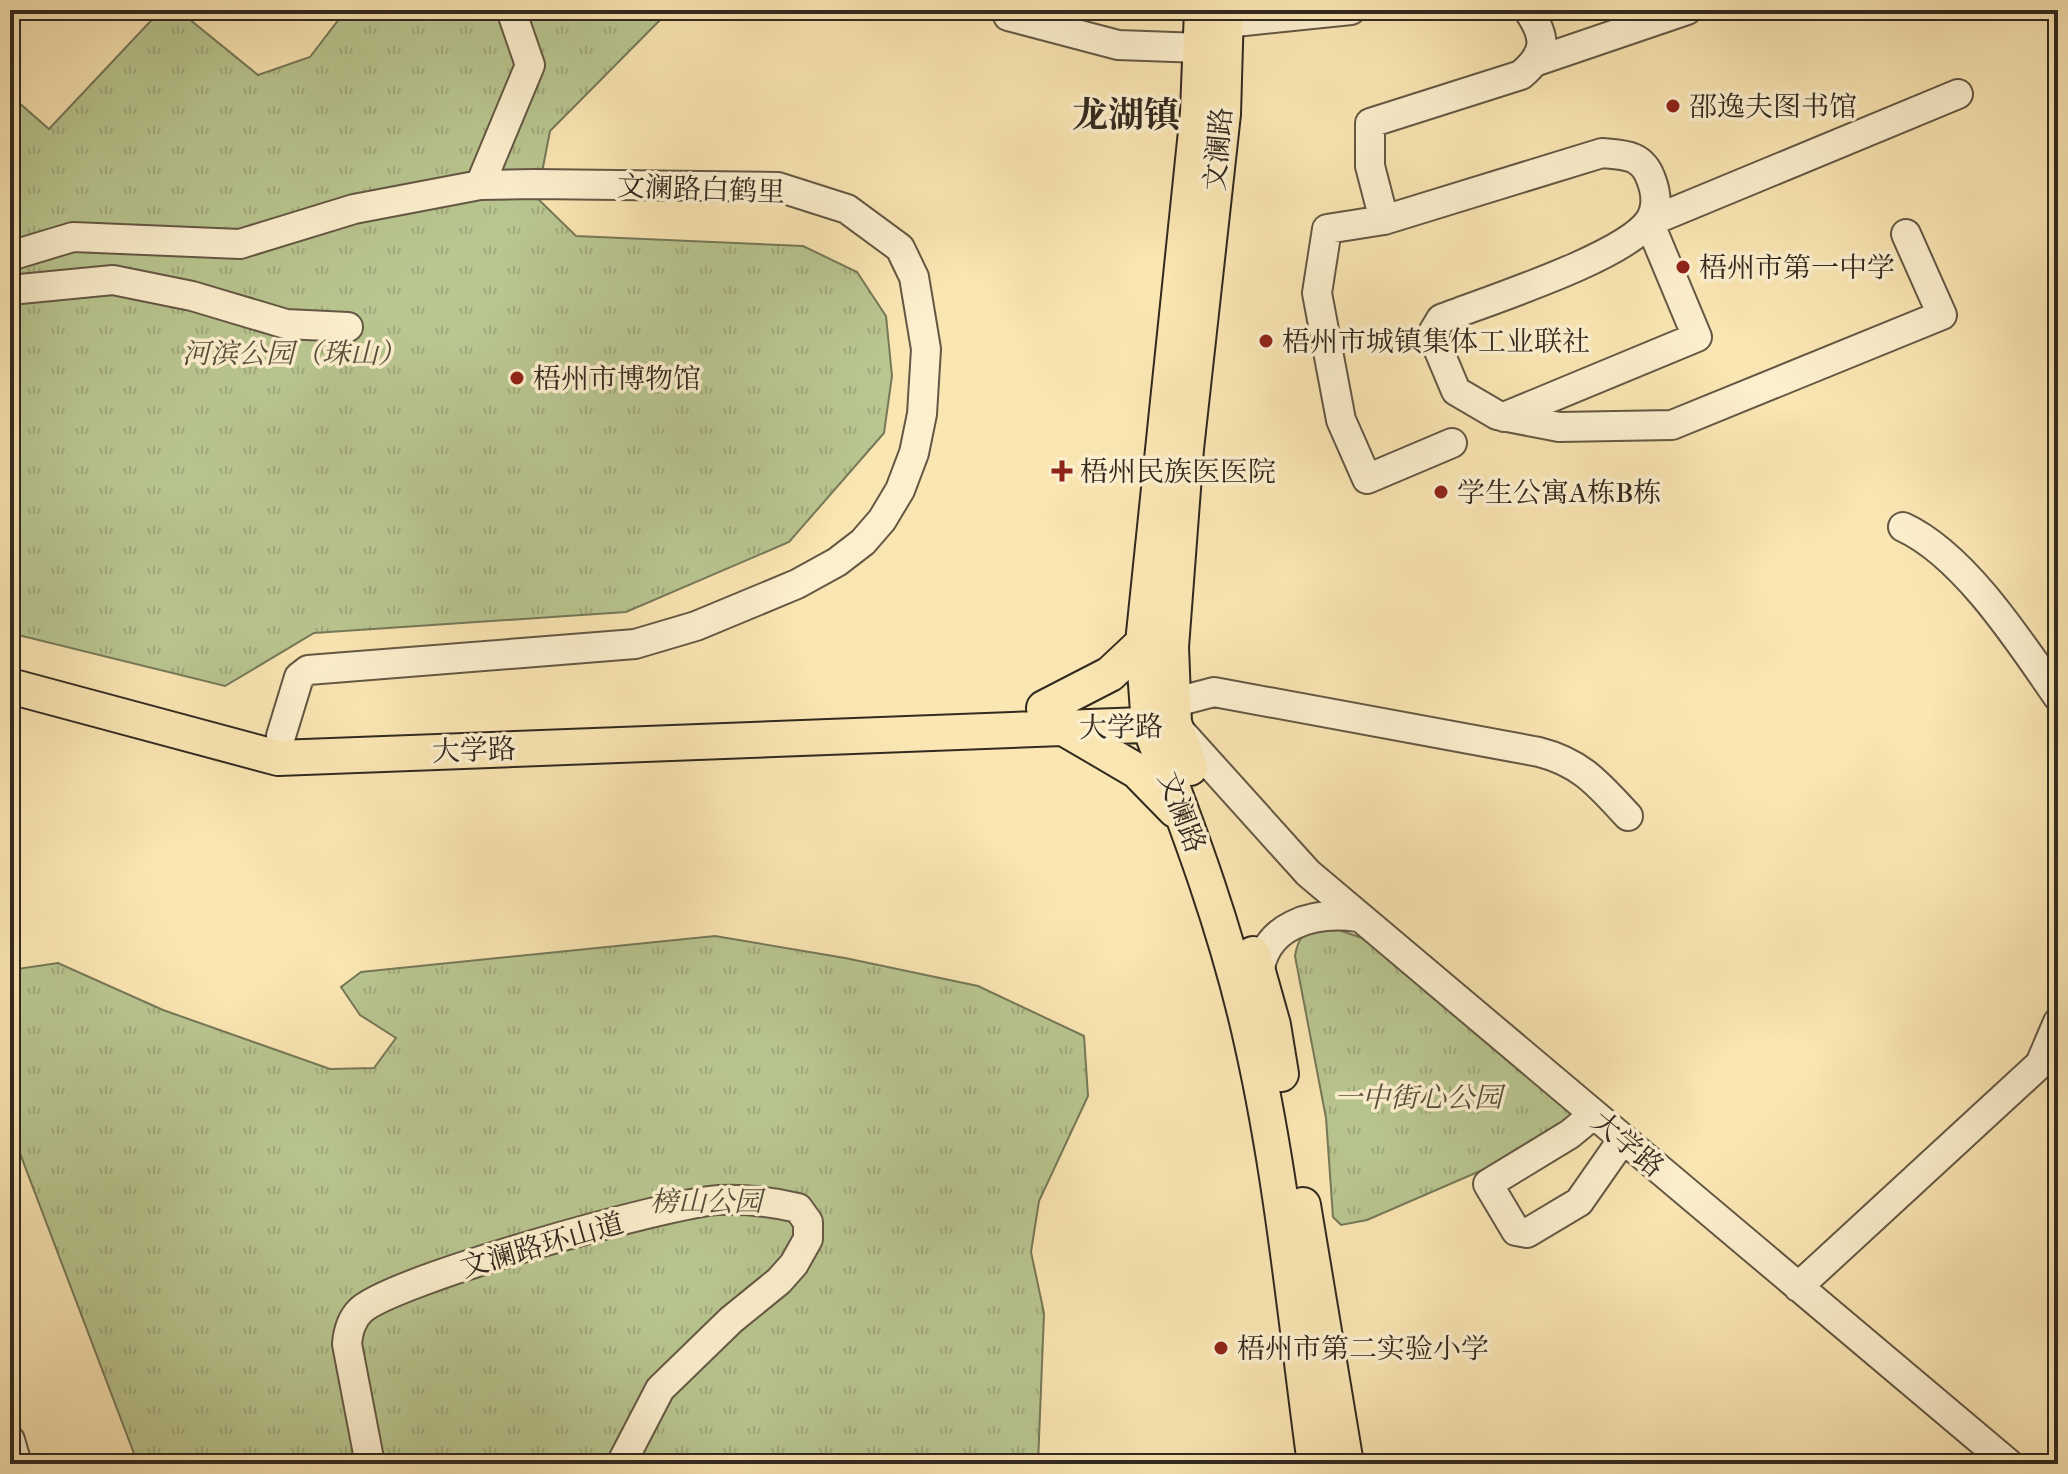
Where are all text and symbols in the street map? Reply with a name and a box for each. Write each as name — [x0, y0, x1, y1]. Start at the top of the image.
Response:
place label: 邵逸夫图书馆 — [1689, 90, 1857, 123]
district label: 龙湖镇 — [1072, 94, 1180, 136]
marker: 邵逸夫图书馆 — [1664, 97, 1682, 115]
street label: 文澜路 — [1198, 106, 1238, 192]
street label: 文澜路白鹤里 — [616, 170, 786, 208]
place label: 梧州市第一中学 — [1699, 251, 1895, 284]
marker: 梧州市第一中学 — [1674, 258, 1692, 276]
place label: 梧州市城镇集体工业联社 — [1282, 325, 1590, 358]
marker: 梧州市城镇集体工业联社 — [1257, 332, 1275, 350]
park label: 河滨公园（珠山） — [182, 337, 406, 370]
place label: 梧州市博物馆 — [533, 362, 701, 395]
marker: 梧州市博物馆 — [508, 369, 526, 387]
place label: 梧州民族医医院 — [1080, 455, 1276, 488]
marker: 梧州民族医医院 — [1051, 460, 1073, 482]
place label: 学生公寓A栋B栋 — [1457, 476, 1661, 509]
marker: 学生公寓A栋B栋 — [1432, 483, 1450, 501]
street label: 大学路 — [1079, 710, 1163, 744]
street label: 大学路 — [431, 732, 517, 768]
street label: 文澜路 — [1152, 767, 1212, 857]
park label: 一中街心公园 — [1334, 1081, 1506, 1114]
street label: 大学路 — [1585, 1104, 1671, 1184]
park label: 榜山公园 — [650, 1185, 766, 1218]
street label: 文澜路环山道 — [457, 1206, 627, 1284]
place label: 梧州市第二实验小学 — [1237, 1332, 1489, 1365]
marker: 梧州市第二实验小学 — [1212, 1339, 1230, 1357]

